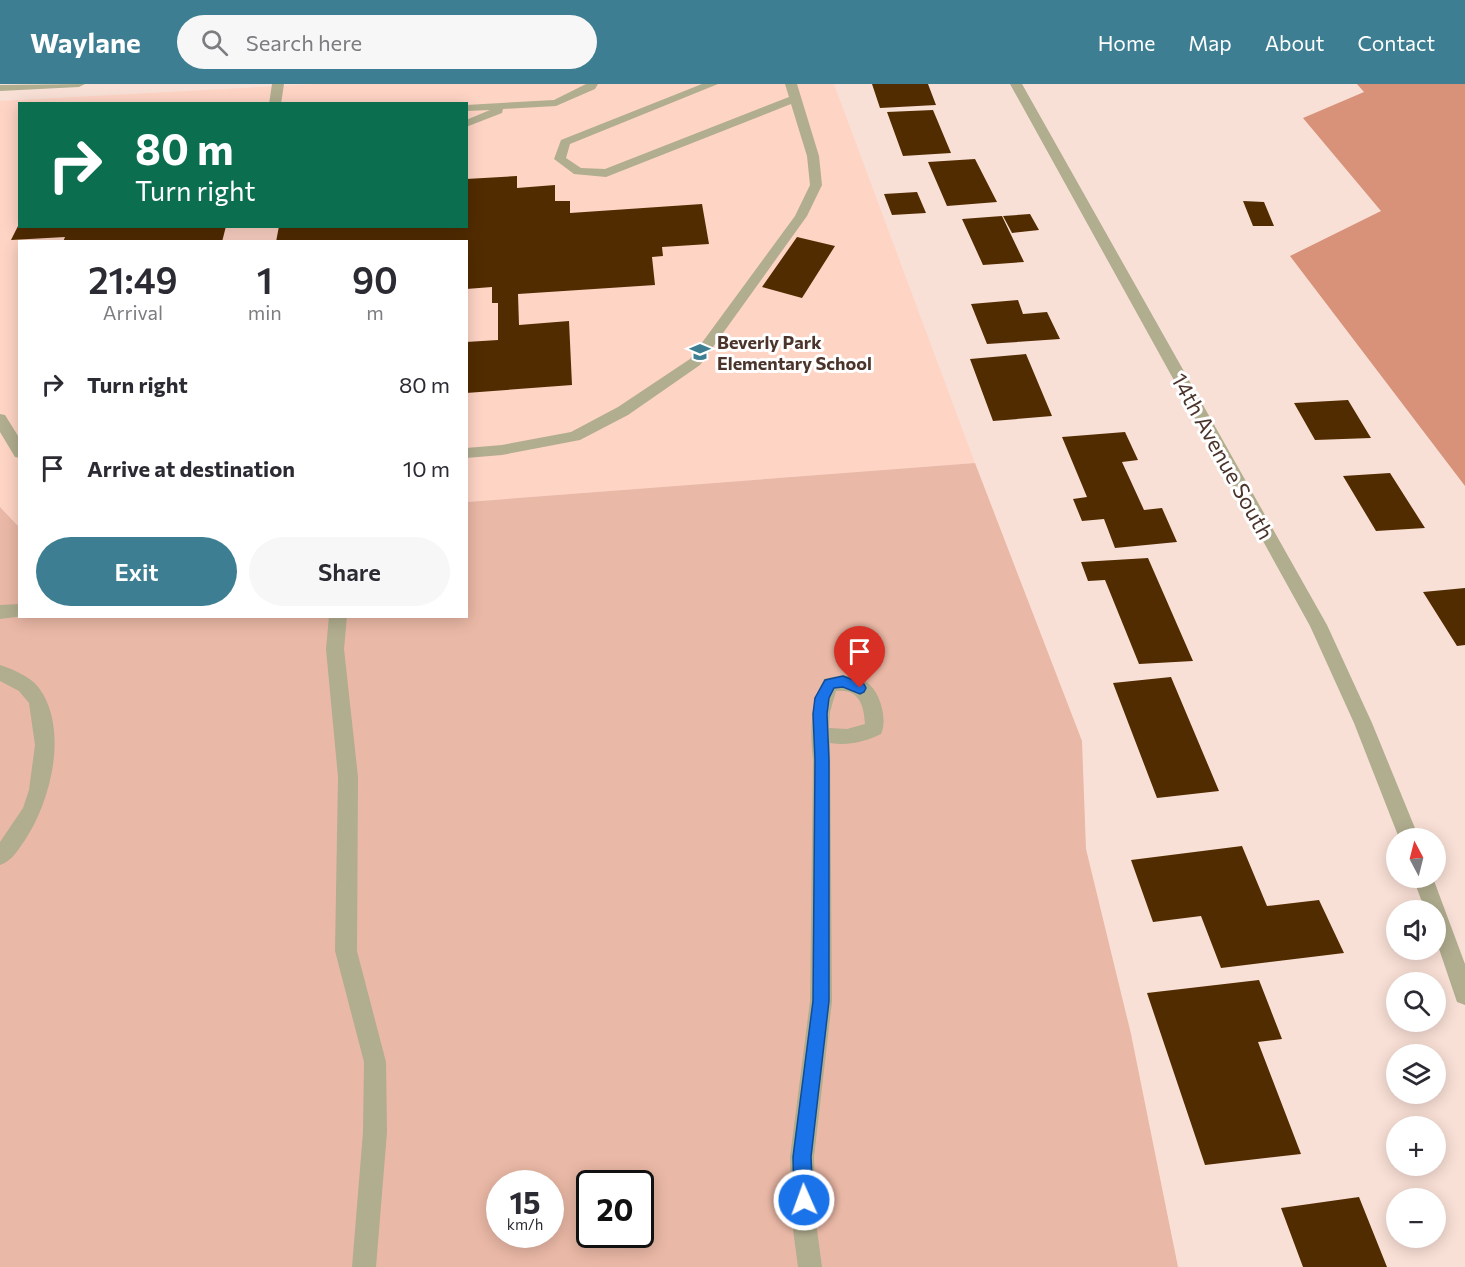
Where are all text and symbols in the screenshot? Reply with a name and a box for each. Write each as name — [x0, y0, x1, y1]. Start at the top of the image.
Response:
search box — [177, 15, 597, 69]
text: Waylane — [30, 25, 141, 59]
icon: search — [198, 26, 231, 59]
text: Search here — [246, 29, 362, 56]
text: Home — [1098, 30, 1155, 55]
text: Map — [1188, 30, 1232, 55]
text: About — [1265, 30, 1324, 55]
text: Contact — [1357, 30, 1435, 55]
text: 80 m — [135, 122, 234, 174]
icon: right — [36, 126, 114, 204]
text: Turn right — [135, 174, 255, 207]
text: 21:49 — [88, 257, 178, 301]
text: 1 — [257, 257, 273, 301]
text: 90 — [352, 257, 398, 301]
text: Arrival — [103, 300, 163, 324]
text: min — [248, 300, 282, 324]
text: m — [366, 300, 384, 324]
place label: Beverly Park Elementary School — [717, 331, 872, 374]
school or university icon: Beverly Park Elementary School — [688, 340, 712, 364]
icon: right — [36, 368, 69, 401]
street label: 14th Avenue South — [1166, 368, 1280, 544]
text: Turn right — [87, 371, 188, 398]
text: 80 m — [399, 371, 450, 398]
icon: arrive — [36, 452, 69, 485]
text: Arrive at destination — [87, 455, 295, 482]
text: 10 m — [403, 455, 450, 482]
button: Exit — [36, 537, 237, 606]
button: Share — [249, 537, 450, 606]
pin — [834, 626, 885, 688]
icon: arrive — [843, 635, 876, 668]
north arrow — [1386, 828, 1446, 888]
map controls — [1386, 828, 1446, 1248]
button: sound — [1386, 900, 1446, 960]
button: search — [1386, 972, 1446, 1032]
button: layers — [1386, 1044, 1446, 1104]
button: + — [1386, 1116, 1446, 1176]
position arrow — [772, 1168, 836, 1232]
speed limit sign: 20 — [576, 1170, 654, 1248]
text: 15 — [509, 1183, 541, 1220]
button: − — [1386, 1188, 1446, 1248]
text: km/h — [507, 1215, 543, 1233]

